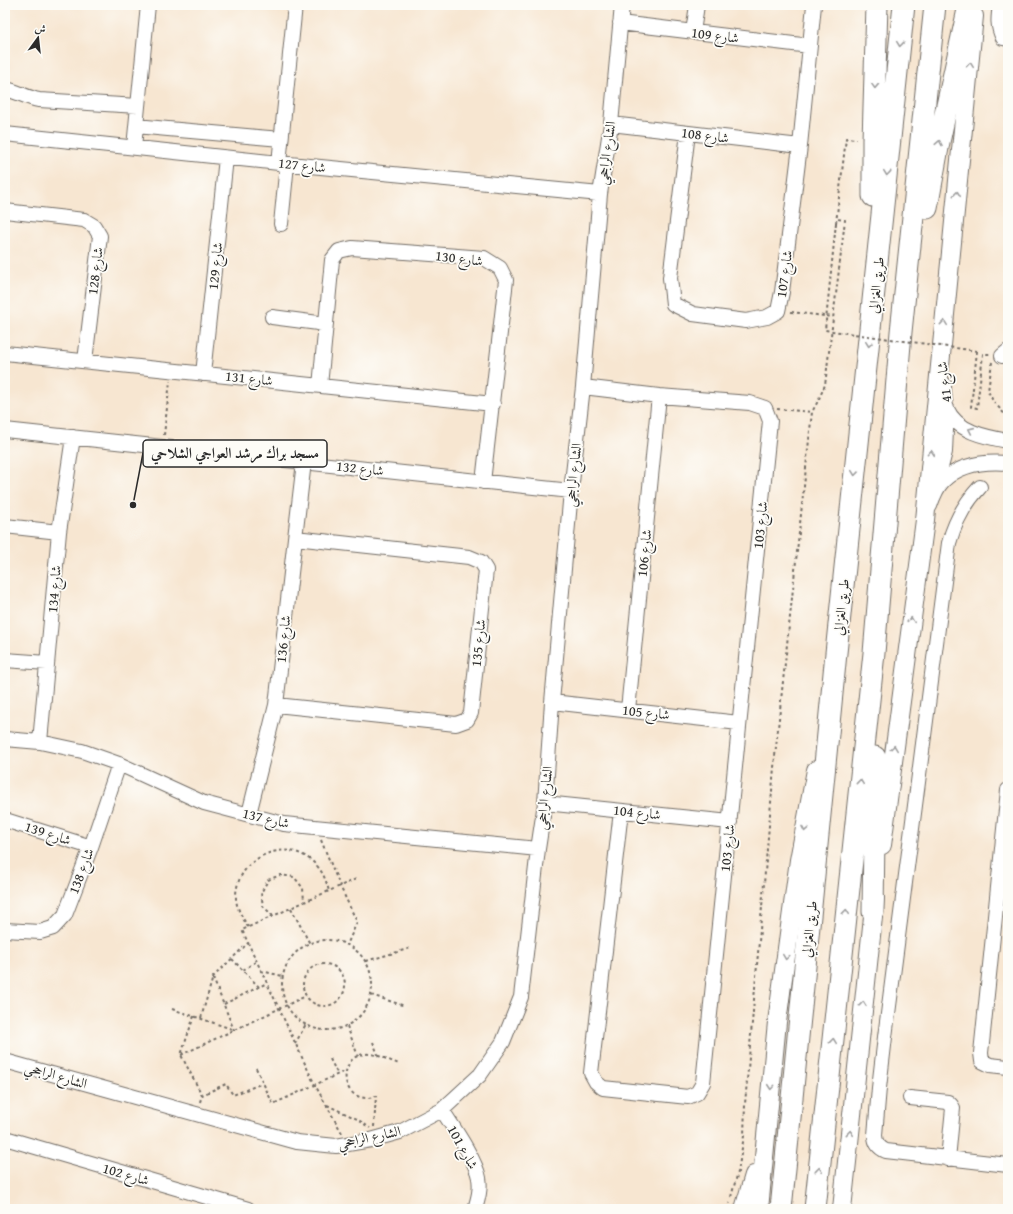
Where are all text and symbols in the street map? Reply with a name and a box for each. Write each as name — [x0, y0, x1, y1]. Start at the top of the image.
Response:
north arrow — [18, 18, 58, 58]
text: ش — [33, 19, 48, 38]
street label: شارع 109 — [690, 22, 740, 50]
one-way arrow — [896, 41, 905, 47]
one-way arrow — [965, 62, 974, 68]
one-way arrow — [871, 83, 879, 89]
street label: الشارع الراجحي — [592, 120, 623, 187]
street label: شارع 108 — [680, 122, 730, 150]
one-way arrow — [934, 139, 942, 146]
street label: شارع 127 — [277, 153, 327, 179]
one-way arrow — [883, 170, 892, 176]
one-way arrow — [952, 191, 961, 197]
street label: شارع 129 — [203, 241, 229, 291]
street label: شارع 130 — [434, 245, 484, 273]
street label: شارع 128 — [82, 246, 110, 296]
street label: شارع 107 — [771, 249, 799, 299]
street label: طريق الغزالي — [863, 255, 891, 315]
one-way arrow — [939, 320, 948, 326]
one-way arrow — [865, 341, 874, 347]
street label: شارع 41 — [932, 360, 958, 404]
street label: شارع 131 — [224, 366, 274, 392]
one-way arrow — [967, 427, 974, 435]
callout: مسجد براك مرشد العواجي الشلاحي — [143, 440, 327, 467]
text: مسجد براك مرشد العواجي الشلاحي — [150, 442, 319, 465]
street label: الشارع الراجحي — [560, 442, 589, 508]
one-way arrow — [926, 450, 935, 456]
street label: شارع 132 — [335, 456, 385, 482]
one-way arrow — [851, 470, 860, 476]
street label: شارع 103 — [748, 500, 774, 550]
street label: شارع 106 — [632, 528, 658, 578]
street label: شارع 134 — [42, 564, 68, 614]
street label: طريق الغزالي — [828, 577, 856, 637]
street label: شارع 136 — [271, 614, 297, 664]
one-way arrow — [907, 616, 916, 623]
street label: شارع 135 — [466, 618, 492, 668]
street label: شارع 105 — [621, 700, 671, 726]
one-way arrow — [889, 745, 898, 751]
street label: الشارع الراجحي — [531, 765, 560, 831]
one-way arrow — [855, 779, 864, 785]
street label: شارع 104 — [612, 800, 662, 826]
street label: شارع 137 — [240, 803, 291, 835]
street label: شارع 139 — [22, 816, 74, 852]
street label: شارع 103 — [715, 823, 741, 873]
one-way arrow — [802, 826, 810, 832]
street label: شارع 138 — [63, 845, 101, 898]
street label: طريق الغزالي — [796, 899, 824, 959]
one-way arrow — [842, 909, 851, 915]
one-way arrow — [782, 954, 791, 961]
one-way arrow — [859, 1001, 868, 1007]
one-way arrow — [828, 1038, 837, 1044]
street label: الشارع الراجحي — [22, 1057, 90, 1096]
one-way arrow — [767, 1084, 776, 1090]
street label: الشارع الراجحي — [336, 1121, 403, 1156]
street label: شارع 101 — [441, 1121, 483, 1174]
one-way arrow — [845, 1130, 854, 1136]
street label: شارع 102 — [100, 1158, 152, 1192]
one-way arrow — [814, 1167, 823, 1173]

